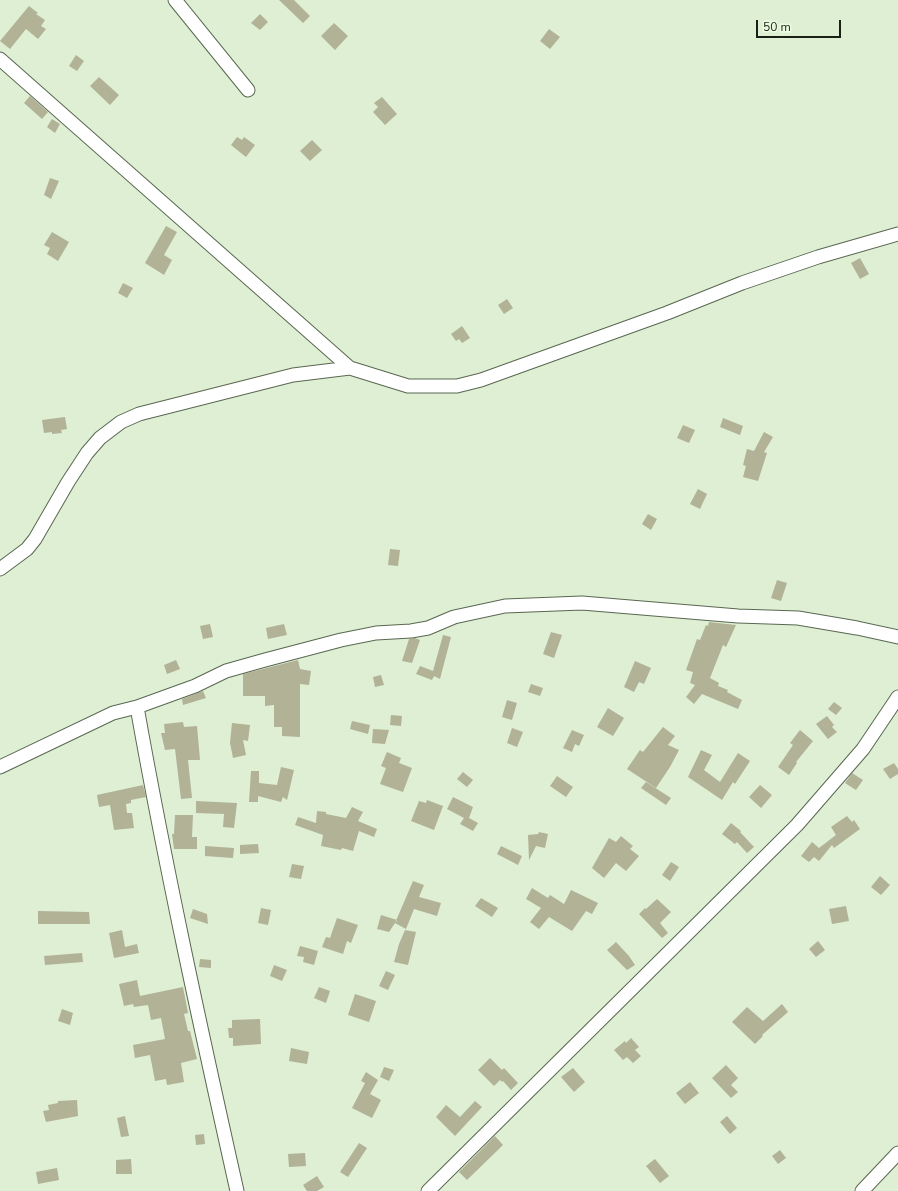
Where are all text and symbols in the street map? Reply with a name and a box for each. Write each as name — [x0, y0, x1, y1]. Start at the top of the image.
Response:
scale bar — [758, 12, 843, 38]
text: 50 m — [763, 19, 791, 35]

